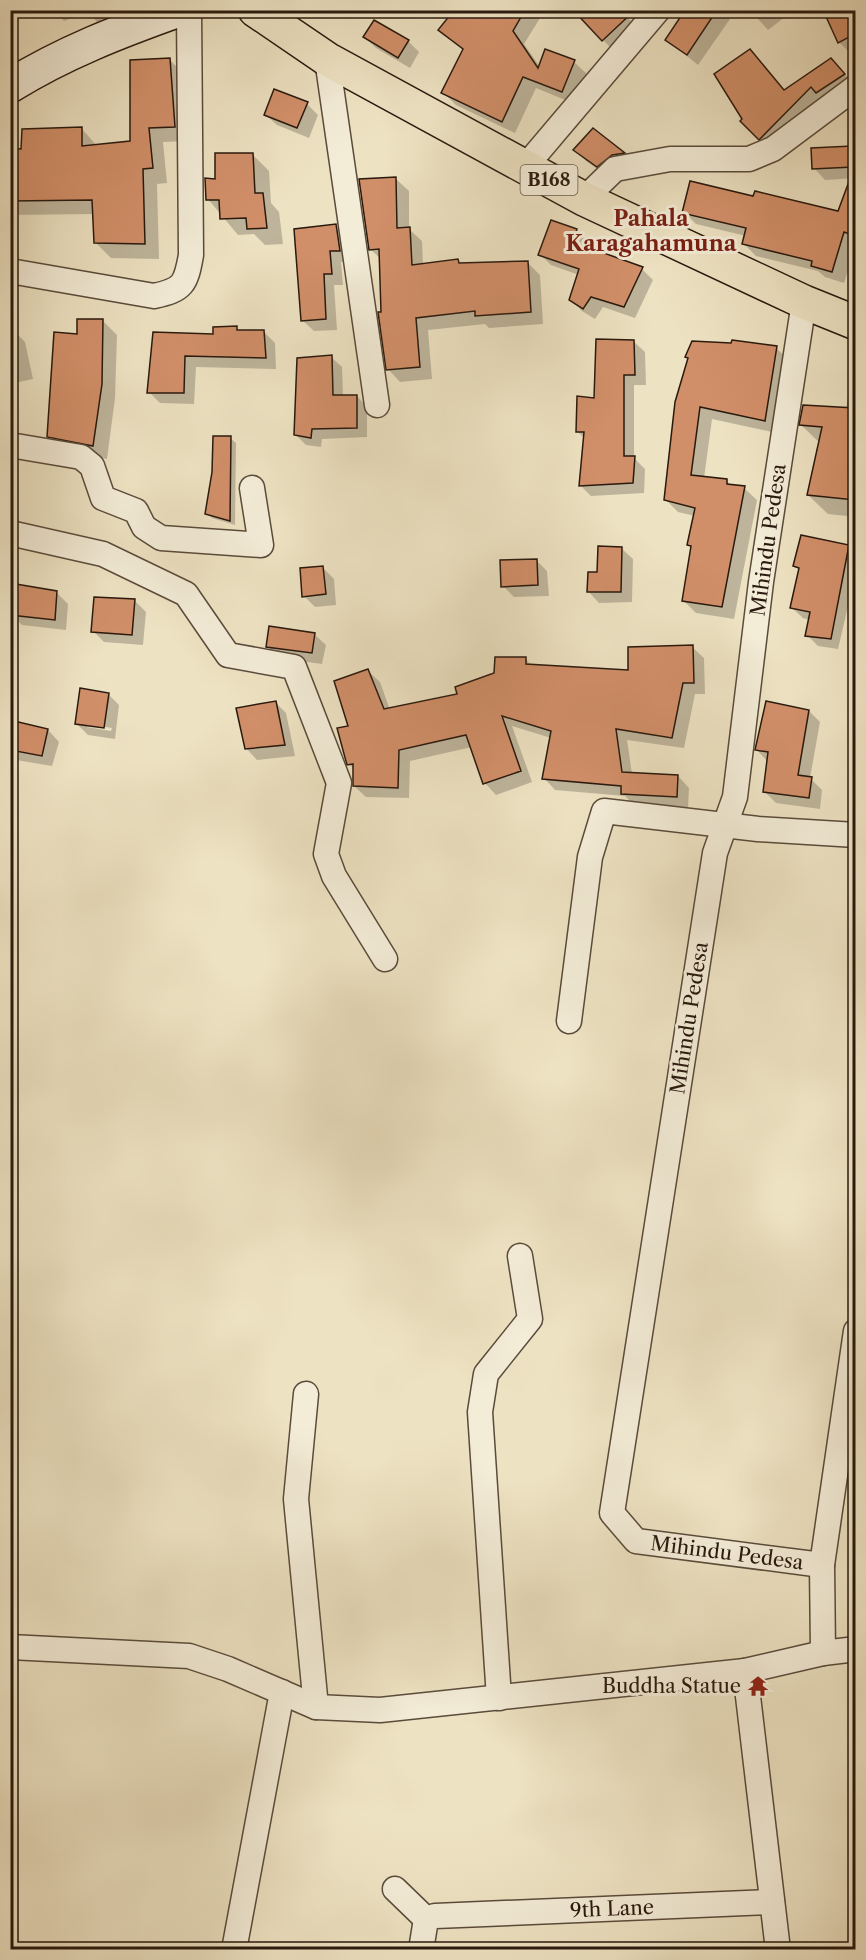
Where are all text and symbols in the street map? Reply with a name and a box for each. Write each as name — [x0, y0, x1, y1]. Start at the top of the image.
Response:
road number: B168 — [520, 165, 578, 195]
district label: Pahala Karagahamuna — [565, 205, 737, 257]
street label: Mihindu Pedesa — [745, 462, 791, 618]
street label: Mihindu Pedesa — [665, 940, 713, 1096]
street label: Mihindu Pedesa — [649, 1531, 805, 1575]
place label: Buddha Statue — [602, 1674, 741, 1698]
temple icon: Buddha Statue — [746, 1674, 770, 1698]
street label: 9th Lane — [569, 1895, 654, 1922]

